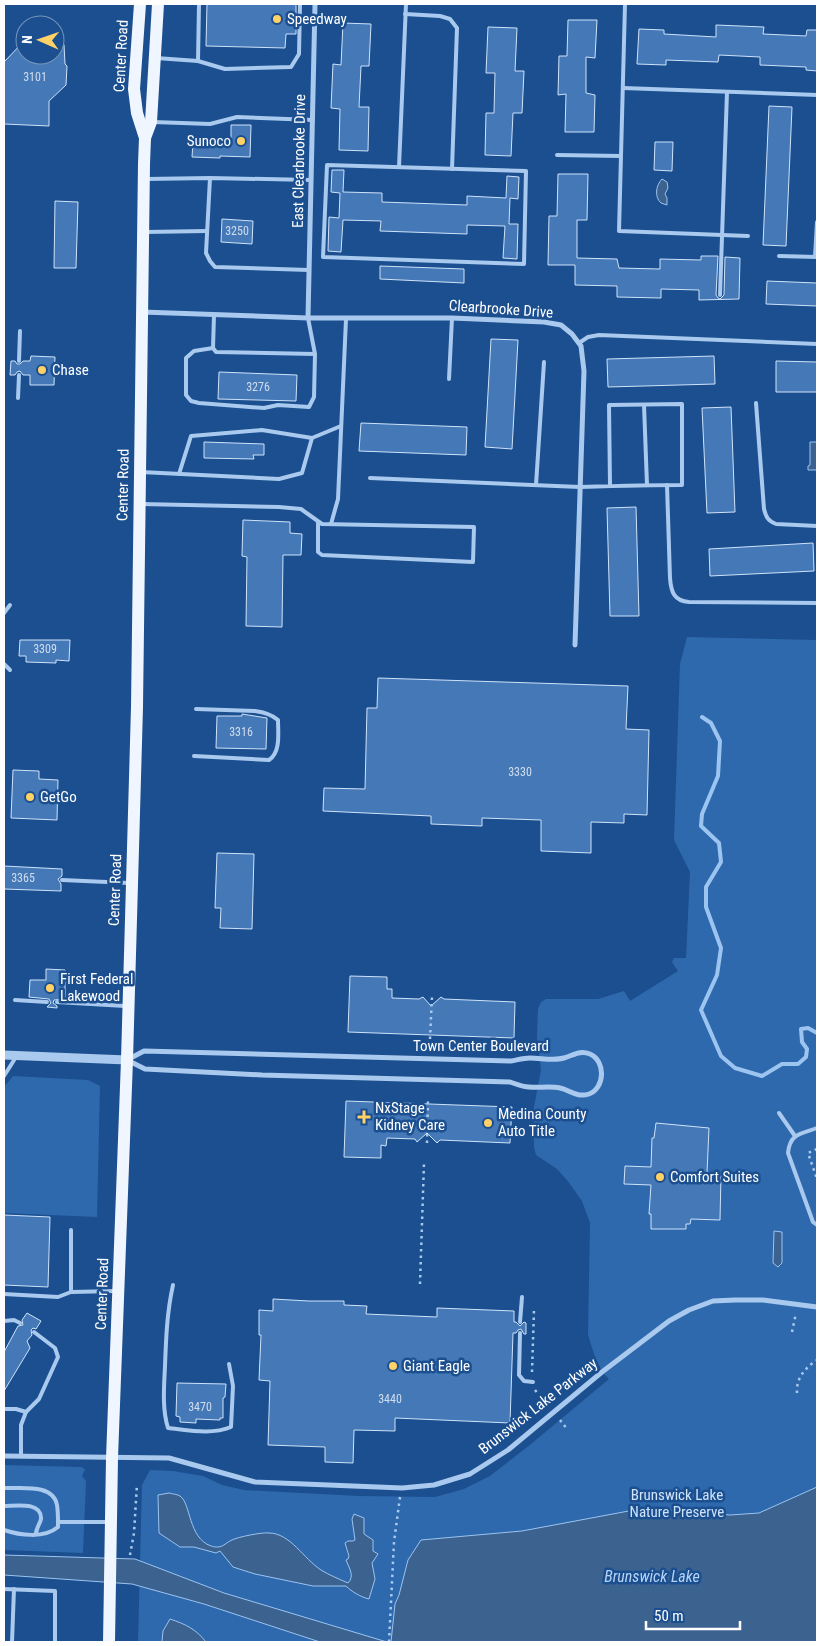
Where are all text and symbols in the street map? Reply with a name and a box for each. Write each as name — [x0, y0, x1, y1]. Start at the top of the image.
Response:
place label: Speedway — [287, 10, 347, 28]
marker: Speedway — [271, 13, 283, 25]
north arrow — [15, 15, 65, 65]
street label: Center Road — [110, 19, 132, 93]
text: N — [19, 35, 35, 44]
house number: 3101 — [23, 70, 47, 84]
street label: East Clearbrooke Drive — [289, 94, 309, 228]
place label: Sunoco — [187, 132, 231, 150]
marker: Sunoco — [235, 135, 247, 147]
house number: 3250 — [225, 224, 249, 238]
street label: Clearbrooke Drive — [448, 296, 554, 322]
place label: Chase — [52, 361, 89, 379]
marker: Chase — [36, 364, 48, 376]
house number: 3276 — [246, 380, 270, 394]
street label: Center Road — [113, 449, 133, 521]
house number: 3309 — [33, 642, 57, 656]
house number: 3316 — [229, 725, 253, 739]
house number: 3330 — [508, 765, 532, 779]
place label: GetGo — [40, 788, 77, 806]
marker: GetGo — [24, 791, 36, 803]
street label: Center Road — [105, 854, 125, 926]
house number: 3365 — [11, 871, 35, 885]
place label: First Federal Lakewood — [60, 970, 133, 1005]
marker: First Federal Lakewood — [44, 982, 56, 994]
street label: Town Center Boulevard — [413, 1037, 549, 1055]
place label: NxStage Kidney Care — [375, 1099, 445, 1134]
place label: Medina County Auto Title — [498, 1105, 586, 1140]
marker: NxStage Kidney Care — [357, 1110, 371, 1124]
marker: Medina County Auto Title — [482, 1117, 494, 1129]
place label: Comfort Suites — [670, 1168, 759, 1186]
marker: Comfort Suites — [654, 1171, 666, 1183]
street label: Center Road — [92, 1258, 112, 1330]
street label: Brunswick Lake Parkway — [475, 1354, 601, 1458]
place label: Giant Eagle — [403, 1357, 470, 1375]
marker: Giant Eagle — [387, 1360, 399, 1372]
house number: 3440 — [378, 1392, 402, 1406]
house number: 3470 — [188, 1400, 212, 1414]
park label: Brunswick Lake Nature Preserve — [630, 1486, 724, 1521]
water label: Brunswick Lake — [604, 1567, 700, 1586]
scale bar — [646, 1598, 740, 1630]
text: 50 m — [654, 1607, 684, 1625]

